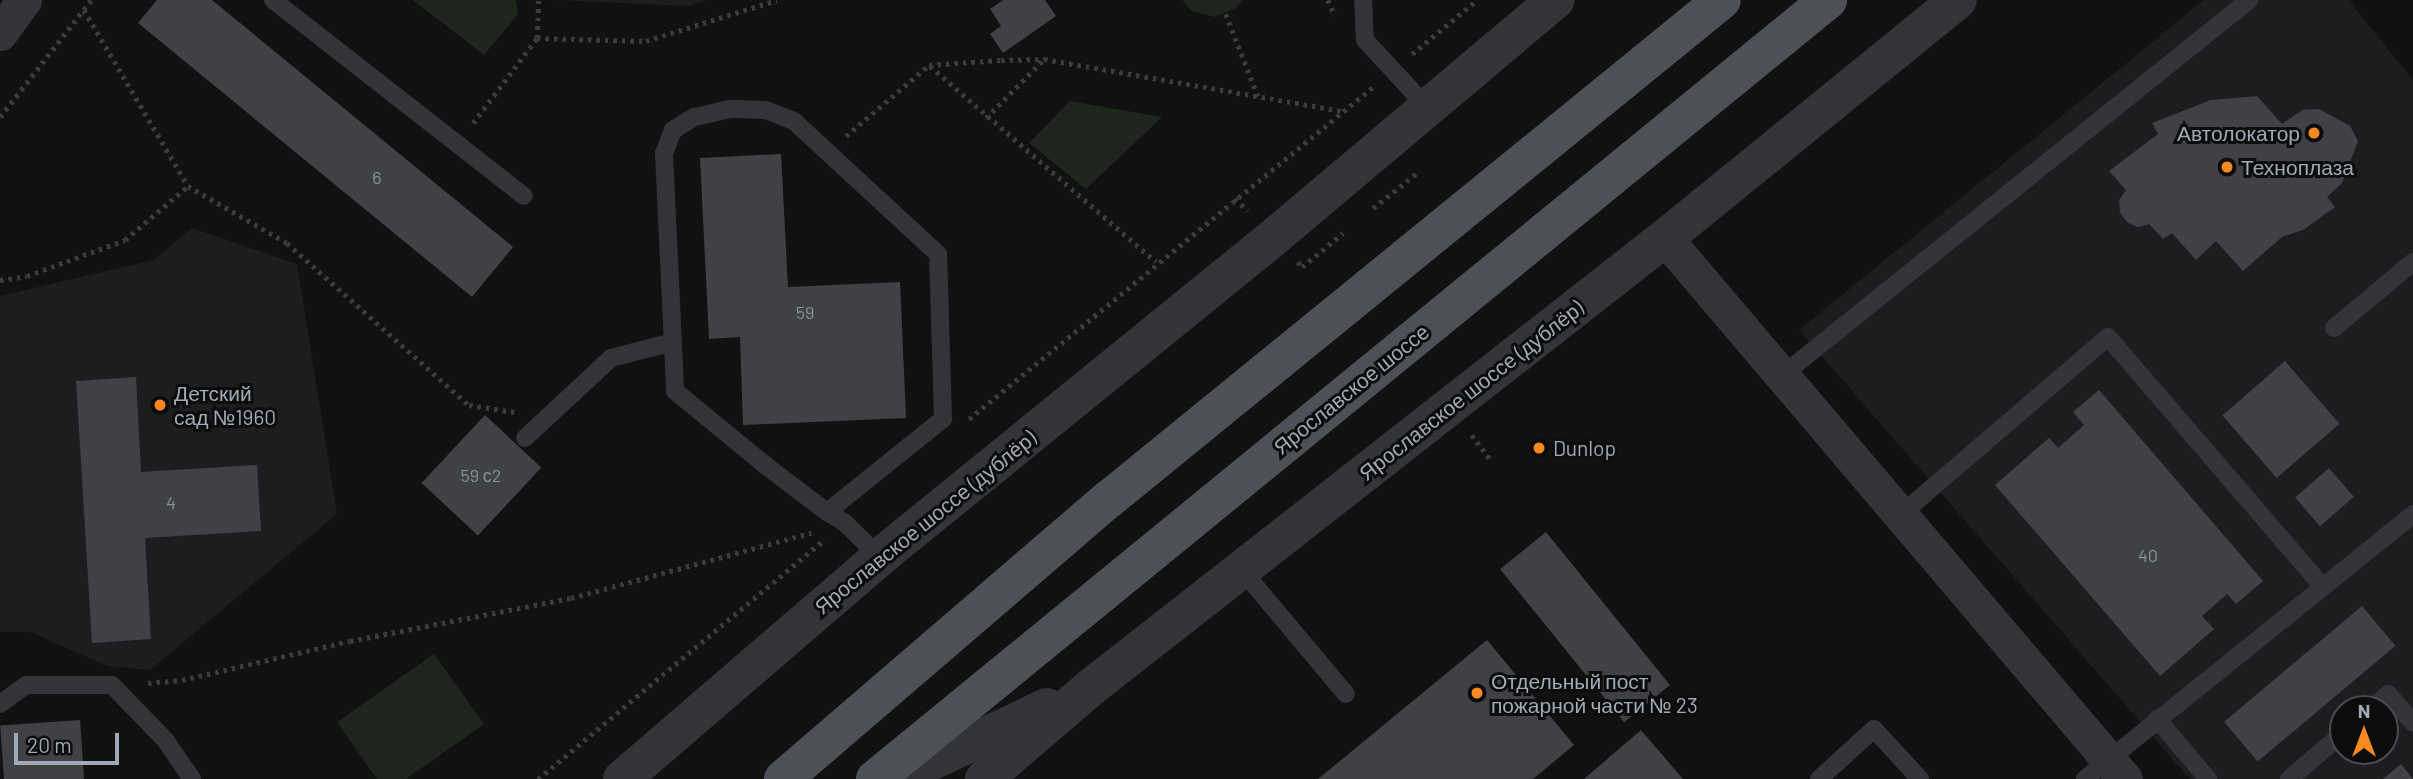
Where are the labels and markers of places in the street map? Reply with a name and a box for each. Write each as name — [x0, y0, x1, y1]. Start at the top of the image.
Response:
place label: Автолокатор — [2177, 120, 2300, 146]
marker: Автолокатор — [2306, 125, 2322, 141]
place label: Техноплаза — [2241, 154, 2354, 180]
marker: Техноплаза — [2219, 159, 2235, 175]
place label: Детский сад №1960 — [174, 380, 276, 430]
marker: Детский сад №1960 — [152, 397, 168, 413]
place label: Dunlop — [1553, 435, 1616, 461]
marker: Dunlop — [1531, 440, 1547, 456]
place label: Отдельный пост пожарной части № 23 — [1491, 668, 1698, 718]
marker: Отдельный пост пожарной части № 23 — [1469, 685, 1485, 701]

